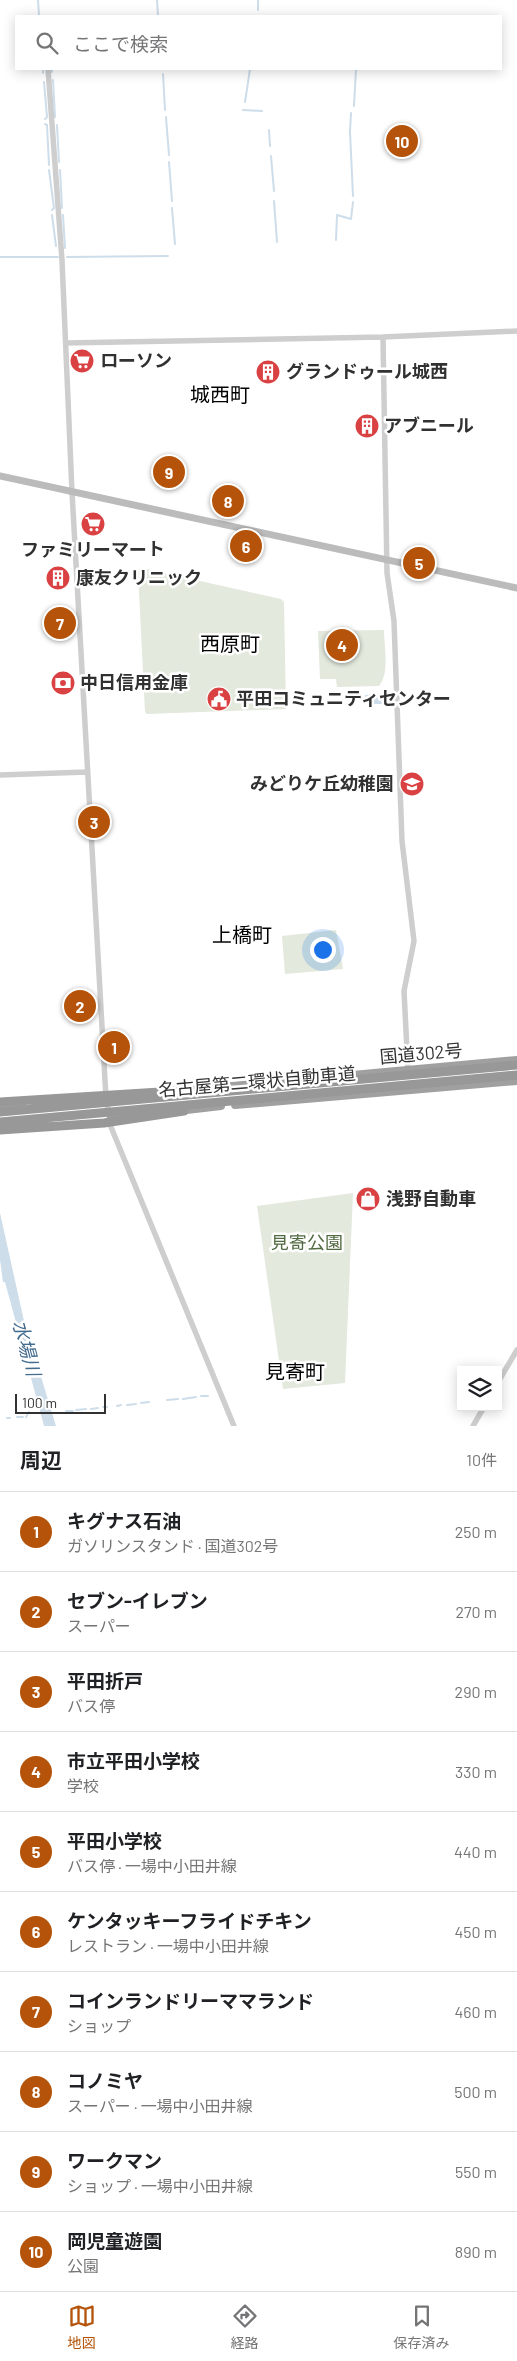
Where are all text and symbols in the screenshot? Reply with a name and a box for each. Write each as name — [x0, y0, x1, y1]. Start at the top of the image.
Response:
search box — [15, 15, 502, 70]
icon: search — [33, 29, 61, 57]
text: ここで検索 — [73, 32, 168, 55]
pin: 10 — [386, 122, 418, 160]
supermarket icon: ローソン — [69, 348, 95, 374]
place label: ローソン — [100, 349, 172, 371]
building icon: グランドゥール城西 — [255, 359, 281, 385]
place label: グランドゥール城西 — [286, 360, 448, 382]
district label: 城西町 — [190, 382, 250, 406]
building icon: アブニール — [354, 413, 380, 439]
place label: アブニール — [384, 414, 474, 436]
pin: 9 — [153, 453, 185, 491]
pin: 8 — [212, 482, 244, 520]
supermarket icon: ファミリーマート — [80, 511, 106, 537]
pin: 6 — [230, 527, 262, 565]
place label: ファミリーマート — [21, 538, 165, 560]
pin: 5 — [403, 544, 435, 582]
building icon: 康友クリニック — [45, 565, 71, 591]
place label: 康友クリニック — [76, 566, 202, 588]
pin: 7 — [44, 604, 76, 642]
pin: 4 — [326, 626, 358, 664]
district label: 西原町 — [200, 631, 260, 655]
bank icon: 中日信用金庫 — [50, 670, 76, 696]
place label: 中日信用金庫 — [80, 671, 188, 693]
public building icon: 平田コミュニティセンター — [206, 686, 232, 712]
place label: 平田コミュニティセンター — [236, 687, 451, 709]
school or university icon: みどりケ丘幼稚園 — [399, 771, 425, 797]
place label: みどりケ丘幼稚園 — [250, 772, 394, 794]
pin: 3 — [78, 803, 110, 841]
district label: 上橋町 — [212, 922, 272, 946]
your location — [310, 937, 336, 963]
pin: 2 — [64, 987, 96, 1025]
pin: 1 — [98, 1028, 130, 1066]
street label: 国道302号 — [379, 1038, 463, 1068]
street label: 名古屋第二環状自動車道 — [157, 1061, 356, 1101]
shop icon: 浅野自動車 — [355, 1186, 381, 1212]
place label: 浅野自動車 — [386, 1187, 476, 1209]
park label: 見寄公園 — [271, 1231, 343, 1253]
water label: 水場川 — [9, 1317, 46, 1380]
district label: 見寄町 — [265, 1359, 325, 1383]
map controls — [457, 1366, 502, 1411]
button: layers — [457, 1366, 502, 1411]
scale bar — [15, 1391, 106, 1414]
text: 100 m — [22, 1394, 57, 1411]
text: 周辺 — [20, 1447, 62, 1472]
text: 10件 — [466, 1450, 497, 1469]
text: キグナス石油 — [67, 1509, 181, 1532]
text: 1 — [33, 1522, 39, 1541]
text: 250 m — [455, 1522, 497, 1541]
text: ガソリンスタンド · 国道302号 — [67, 1536, 278, 1555]
text: セブン-イレブン — [67, 1589, 208, 1612]
text: 2 — [32, 1602, 40, 1621]
text: 270 m — [455, 1602, 497, 1621]
text: スーパー — [67, 1616, 131, 1635]
text: 平田折戸 — [67, 1669, 143, 1692]
text: 3 — [32, 1682, 40, 1701]
text: 290 m — [455, 1682, 497, 1701]
text: バス停 — [67, 1696, 115, 1715]
text: 市立平田小学校 — [67, 1749, 200, 1772]
text: 4 — [31, 1762, 41, 1781]
text: 330 m — [455, 1762, 497, 1781]
text: 学校 — [67, 1776, 99, 1795]
text: 平田小学校 — [67, 1829, 162, 1852]
text: 5 — [32, 1842, 40, 1861]
text: 440 m — [454, 1842, 497, 1861]
text: バス停 · 一場中小田井線 — [67, 1856, 237, 1875]
text: ケンタッキーフライドチキン — [67, 1909, 312, 1932]
text: 6 — [32, 1922, 40, 1941]
text: 450 m — [454, 1922, 497, 1941]
text: レストラン · 一場中小田井線 — [67, 1936, 269, 1955]
text: コインランドリーママランド — [67, 1989, 314, 2012]
text: 7 — [32, 2002, 40, 2021]
text: 460 m — [454, 2002, 497, 2021]
text: ショップ — [67, 2016, 131, 2035]
text: コノミヤ — [67, 2069, 143, 2092]
text: 8 — [32, 2082, 40, 2101]
text: 500 m — [454, 2082, 497, 2101]
text: スーパー · 一場中小田井線 — [67, 2096, 253, 2115]
text: ワークマン — [67, 2149, 162, 2172]
text: 9 — [32, 2162, 40, 2181]
text: 550 m — [455, 2162, 497, 2181]
text: ショップ · 一場中小田井線 — [67, 2176, 253, 2195]
text: 岡児童遊園 — [67, 2229, 162, 2252]
text: 10 — [29, 2242, 43, 2261]
text: 890 m — [455, 2242, 497, 2261]
text: 公園 — [67, 2256, 99, 2275]
tab: 地図 — [68, 2302, 96, 2352]
tab: 経路 — [231, 2302, 259, 2352]
tab: 保存済み — [394, 2302, 450, 2352]

